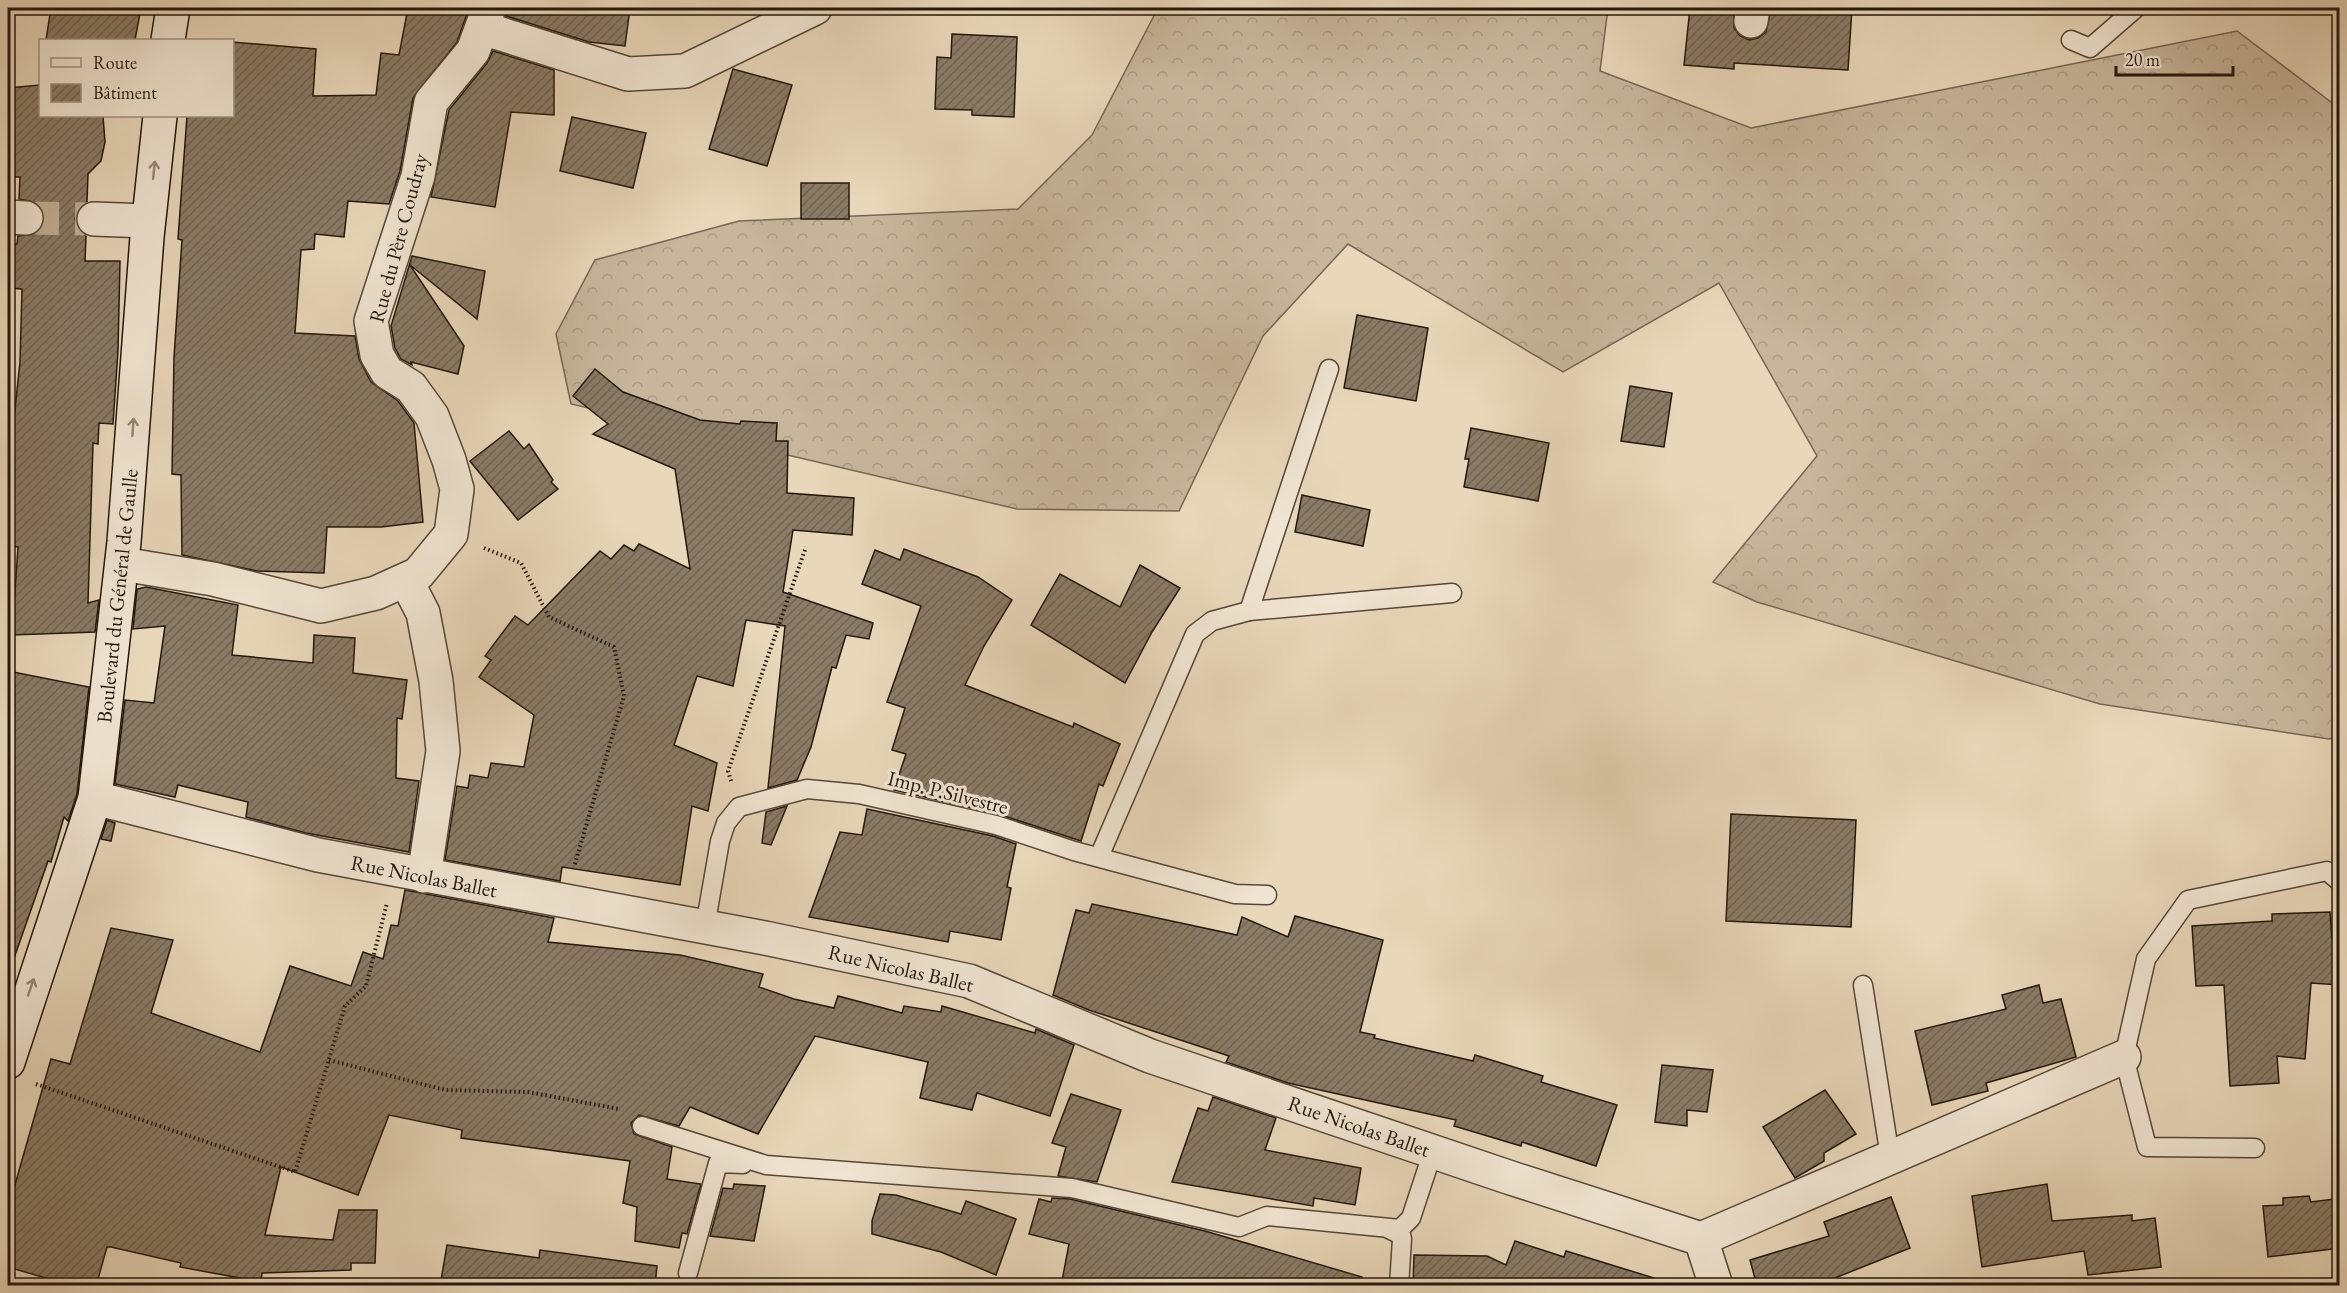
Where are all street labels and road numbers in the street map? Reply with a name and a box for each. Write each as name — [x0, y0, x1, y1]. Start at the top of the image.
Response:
street label: Rue du Père Coudray — [362, 150, 434, 325]
street label: Boulevard du Général de Gaulle — [90, 468, 144, 724]
street label: Imp. P.Silvestre — [885, 764, 1011, 820]
street label: Rue Nicolas Ballet — [349, 849, 500, 903]
street label: Rue Nicolas Ballet — [826, 938, 977, 998]
street label: Rue Nicolas Ballet — [1284, 1089, 1434, 1163]

